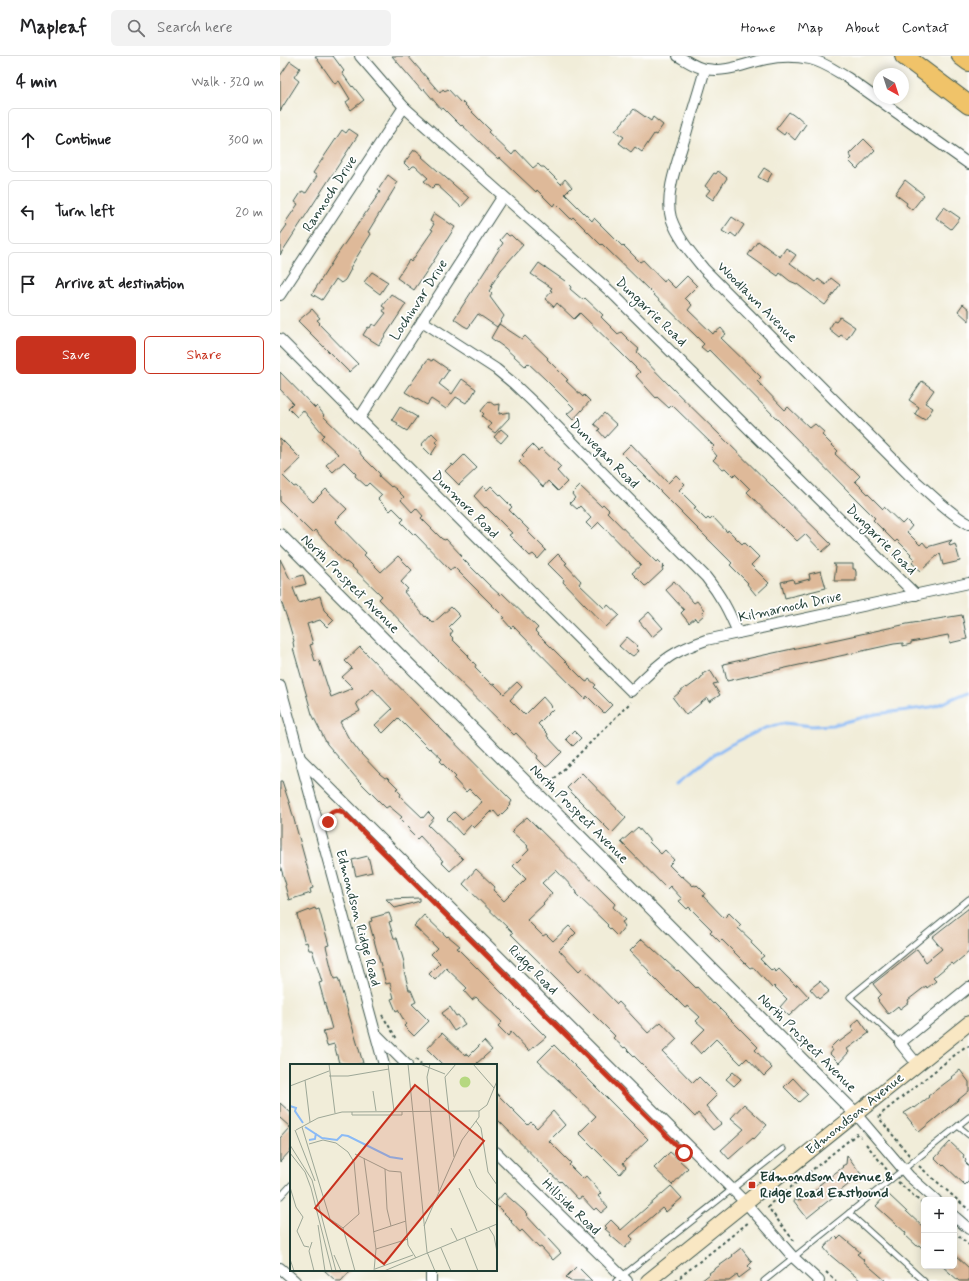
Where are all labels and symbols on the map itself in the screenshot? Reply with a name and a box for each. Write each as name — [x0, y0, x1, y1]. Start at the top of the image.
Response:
north arrow — [873, 68, 909, 104]
street label: Rannoch Drive — [299, 152, 361, 236]
street label: Lochinvar Drive — [386, 256, 452, 344]
street label: Woodlawn Avenue — [713, 258, 801, 346]
street label: Dungarrie Road — [611, 273, 691, 351]
street label: Dunvegan Road — [565, 415, 643, 493]
street label: Dunmore Road — [427, 467, 503, 543]
street label: Dungarrie Road — [841, 501, 920, 580]
street label: North Prospect Avenue — [297, 531, 403, 637]
street label: Kilmarnoch Drive — [737, 587, 843, 627]
street label: North Prospect Avenue — [526, 761, 632, 867]
route end — [319, 813, 337, 831]
street label: Edmondson Ridge Road — [330, 848, 385, 989]
street label: Ridge Road — [503, 941, 562, 1000]
street label: North Prospect Avenue — [754, 990, 860, 1096]
inset map — [290, 1064, 497, 1271]
street label: Edmondson Avenue — [802, 1069, 908, 1159]
route start — [675, 1144, 693, 1162]
place label: Edmondson Avenue & Ridge Road Eastbound — [760, 1168, 893, 1204]
street label: Hillside Road — [538, 1175, 604, 1239]
marker: Edmondson Avenue & Ridge Road Eastbound — [747, 1180, 757, 1190]

